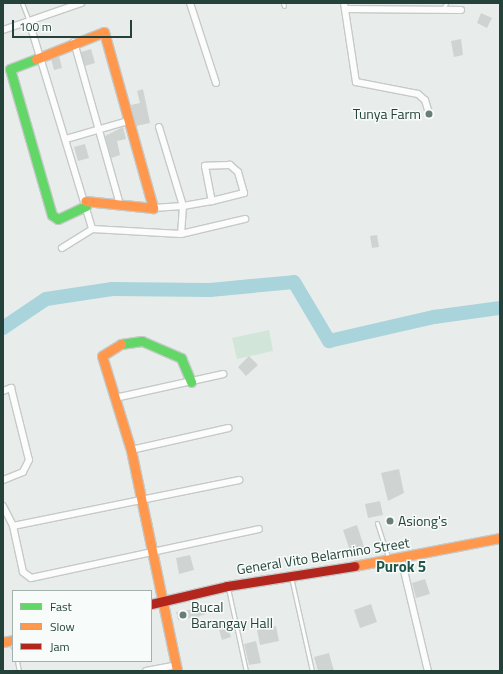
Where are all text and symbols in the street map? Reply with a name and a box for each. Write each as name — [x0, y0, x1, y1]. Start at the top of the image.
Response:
scale bar — [14, 12, 134, 38]
text: 100 m — [19, 17, 52, 36]
place label: Tunya Farm — [353, 106, 421, 122]
marker: Tunya Farm — [424, 109, 434, 119]
place label: Asiong's — [398, 513, 447, 529]
marker: Asiong's — [385, 516, 395, 526]
street label: General Vito Belarmino Street — [235, 534, 411, 578]
district label: Purok 5 — [376, 558, 426, 576]
legend — [12, 590, 152, 662]
text: Fast — [50, 597, 72, 616]
place label: Bucal Barangay Hall — [191, 599, 273, 632]
marker: Bucal Barangay Hall — [178, 610, 188, 620]
text: Slow — [50, 617, 75, 636]
text: Jam — [50, 637, 70, 656]

